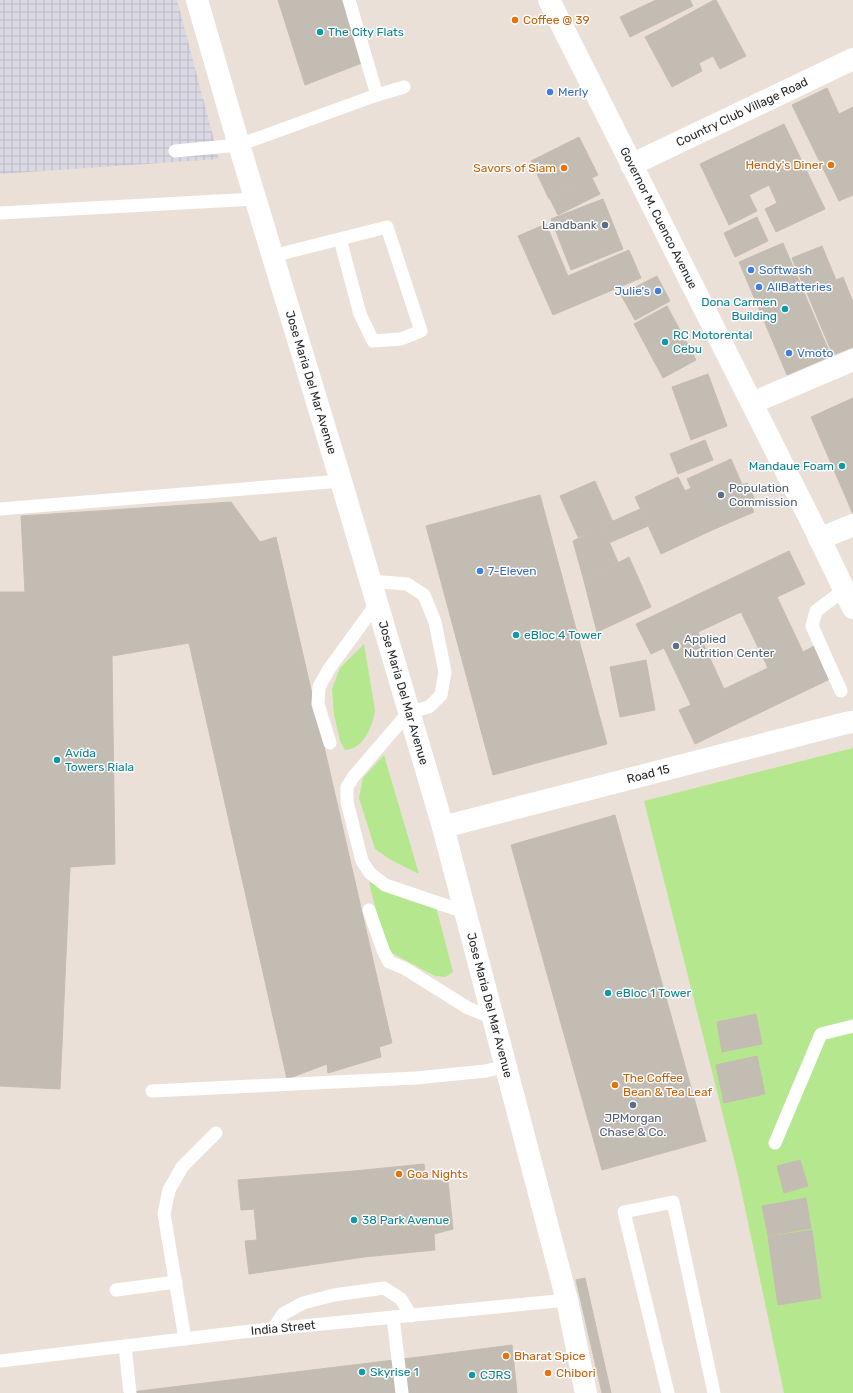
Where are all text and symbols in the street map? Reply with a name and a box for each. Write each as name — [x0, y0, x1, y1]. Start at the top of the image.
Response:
place label: Coffee @ 39 — [523, 13, 590, 27]
marker: Coffee @ 39 — [510, 15, 520, 25]
place label: The City Flats — [328, 25, 404, 39]
marker: The City Flats — [315, 27, 325, 37]
street label: Country Club Village Road — [674, 75, 810, 149]
place label: Merly — [558, 85, 589, 99]
marker: Merly — [545, 87, 555, 97]
street label: Governor M. Cuenco Avenue — [617, 145, 700, 291]
place label: Hendy's Diner — [746, 158, 823, 172]
marker: Hendy's Diner — [826, 160, 836, 170]
place label: Savors of Siam — [473, 161, 556, 175]
marker: Savors of Siam — [559, 163, 569, 173]
place label: Landbank — [542, 218, 598, 232]
marker: Landbank — [600, 220, 610, 230]
place label: Softwash — [759, 263, 812, 277]
marker: Softwash — [746, 265, 756, 275]
place label: AllBatteries — [767, 280, 832, 294]
marker: AllBatteries — [754, 282, 764, 292]
place label: Julie's — [615, 284, 650, 298]
marker: Julie's — [653, 286, 663, 296]
place label: Dona Carmen Building — [701, 295, 777, 323]
marker: Dona Carmen Building — [780, 304, 790, 314]
street label: Jose Maria Del Mar Avenue — [283, 309, 340, 456]
place label: RC Motorental Cebu — [673, 328, 752, 356]
marker: RC Motorental Cebu — [660, 337, 670, 347]
place label: Vmoto — [797, 346, 834, 360]
marker: Vmoto — [784, 348, 794, 358]
place label: Mandaue Foam — [749, 459, 834, 473]
marker: Mandaue Foam — [837, 461, 847, 471]
place label: Population Commission — [729, 481, 797, 509]
marker: Population Commission — [716, 490, 726, 500]
place label: 7-Eleven — [488, 564, 537, 578]
marker: 7-Eleven — [475, 566, 485, 576]
street label: Jose Maria Del Mar Avenue — [376, 619, 431, 767]
place label: eBloc 4 Tower — [524, 628, 602, 642]
marker: eBloc 4 Tower — [511, 630, 521, 640]
place label: Applied Nutrition Center — [684, 632, 775, 660]
marker: Applied Nutrition Center — [671, 641, 681, 651]
place label: Avída Towers Riala — [65, 746, 134, 774]
marker: Avída Towers Riala — [52, 755, 62, 765]
street label: Road 15 — [625, 762, 671, 786]
street label: Jose Maria Del Mar Avenue — [464, 931, 516, 1080]
place label: eBloc 1 Tower — [616, 986, 692, 1000]
marker: eBloc 1 Tower — [603, 988, 613, 998]
place label: The Coffee Bean & Tea Leaf — [623, 1071, 713, 1099]
marker: The Coffee Bean & Tea Leaf — [610, 1080, 620, 1090]
marker: JPMorgan Chase & Co. — [628, 1100, 638, 1110]
place label: JPMorgan Chase & Co. — [600, 1111, 666, 1139]
place label: Goa Nights — [407, 1167, 468, 1181]
marker: Goa Nights — [394, 1169, 404, 1179]
place label: 38 Park Avenue — [362, 1213, 450, 1227]
marker: 38 Park Avenue — [349, 1215, 359, 1225]
street label: India Street — [250, 1318, 316, 1338]
place label: Bharat Spice — [514, 1349, 586, 1363]
marker: Bharat Spice — [501, 1351, 511, 1361]
place label: Skyrise 1 — [370, 1365, 419, 1379]
place label: Chibori — [556, 1366, 596, 1380]
marker: Skyrise 1 — [357, 1367, 367, 1377]
place label: CJRS — [480, 1368, 511, 1382]
marker: Chibori — [543, 1368, 553, 1378]
marker: CJRS — [467, 1370, 477, 1380]

